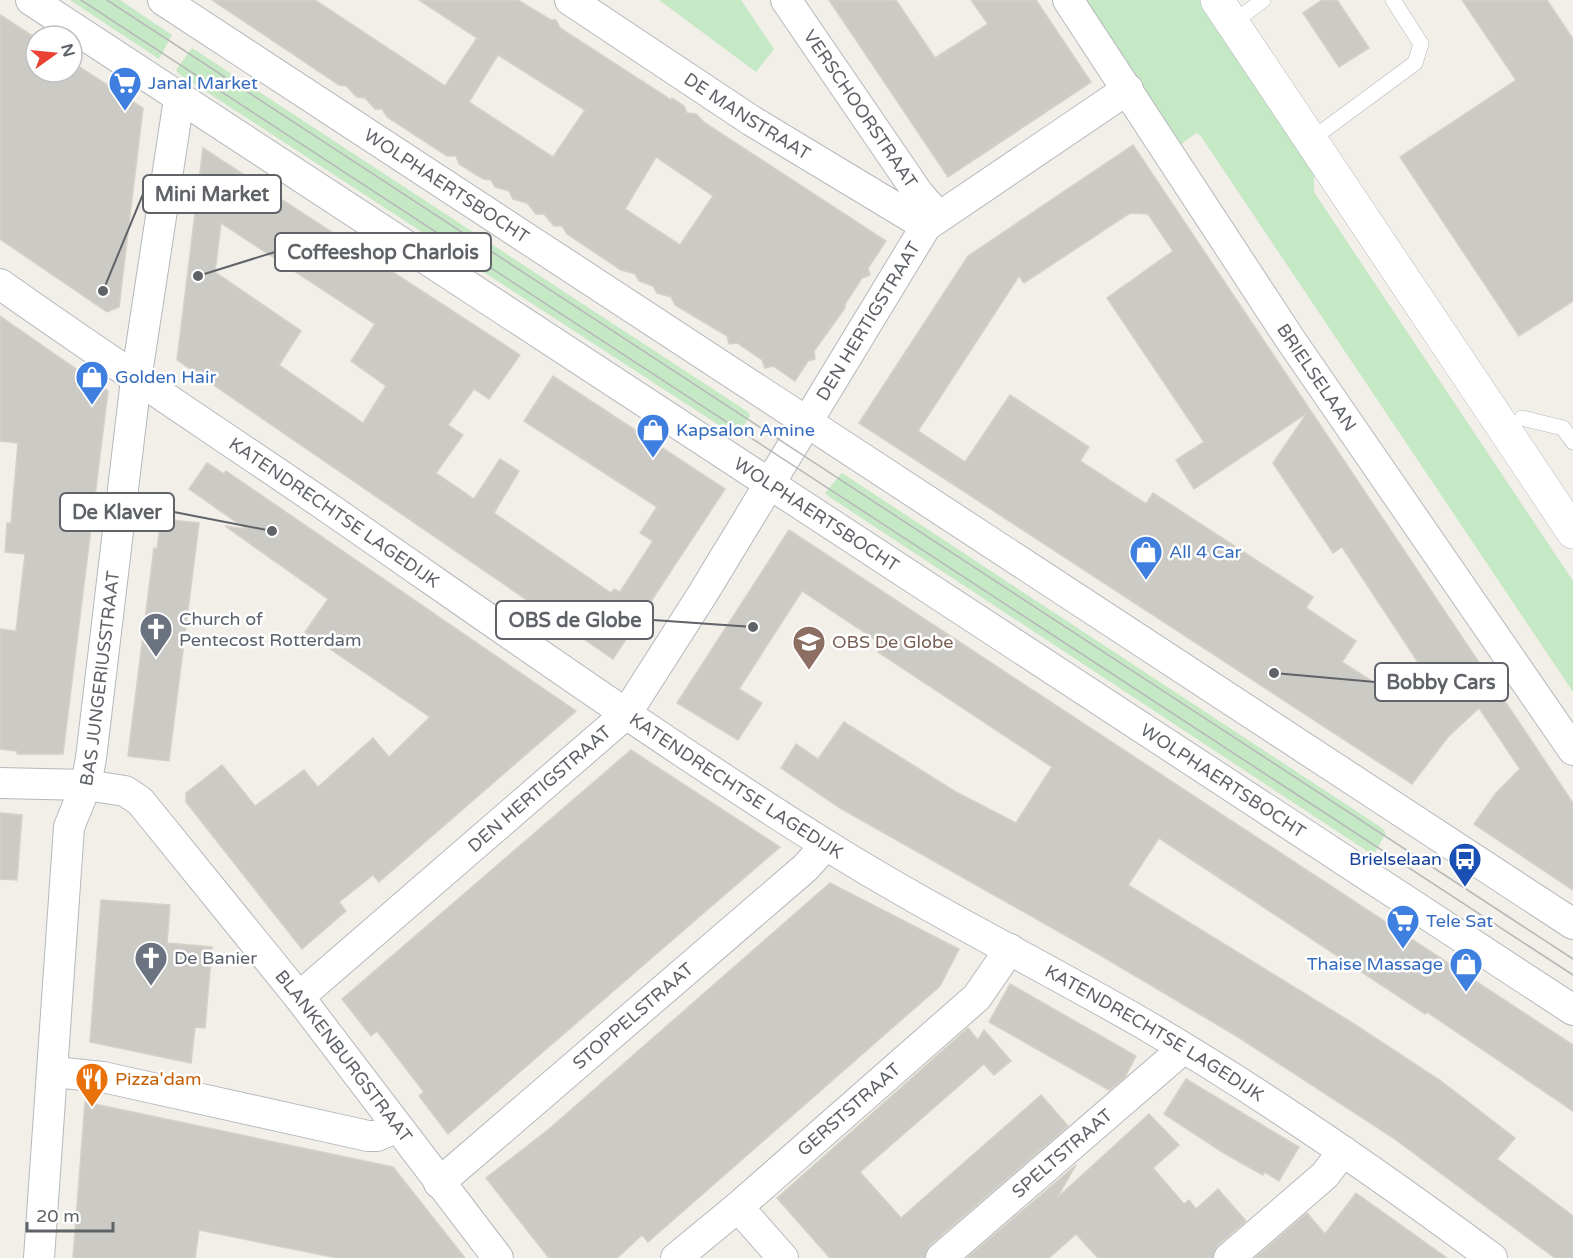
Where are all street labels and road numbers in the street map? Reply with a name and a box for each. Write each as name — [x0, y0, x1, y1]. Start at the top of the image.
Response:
street label: VERSCHOORSTRAAT — [799, 26, 922, 192]
street label: DE MANSTRAAT — [680, 68, 814, 165]
street label: WOLPHAERTSBOCHT — [360, 124, 533, 248]
street label: DEN HERTIGSTRAAT — [811, 237, 925, 405]
street label: BRIELSELAAN — [1272, 319, 1361, 436]
street label: KATENDRECHTSE LAGEDIJK — [225, 433, 444, 593]
street label: WOLPHAERTSBOCHT — [730, 452, 903, 577]
street label: BAS JUNGERIUSSTRAAT — [75, 569, 124, 788]
street label: KATENDRECHTSE LAGEDIJK — [625, 708, 847, 864]
street label: WOLPHAERTSBOCHT — [1136, 719, 1310, 843]
street label: DEN HERTIGSTRAAT — [463, 721, 616, 857]
street label: STOPPELSTRAAT — [568, 958, 698, 1074]
street label: KATENDRECHTSE LAGEDIJK — [1041, 960, 1268, 1106]
street label: BLANKENBURGSTRAAT — [270, 965, 417, 1147]
street label: GERSTSTRAAT — [793, 1058, 905, 1161]
street label: SPELTSTRAAT — [1007, 1104, 1117, 1203]

